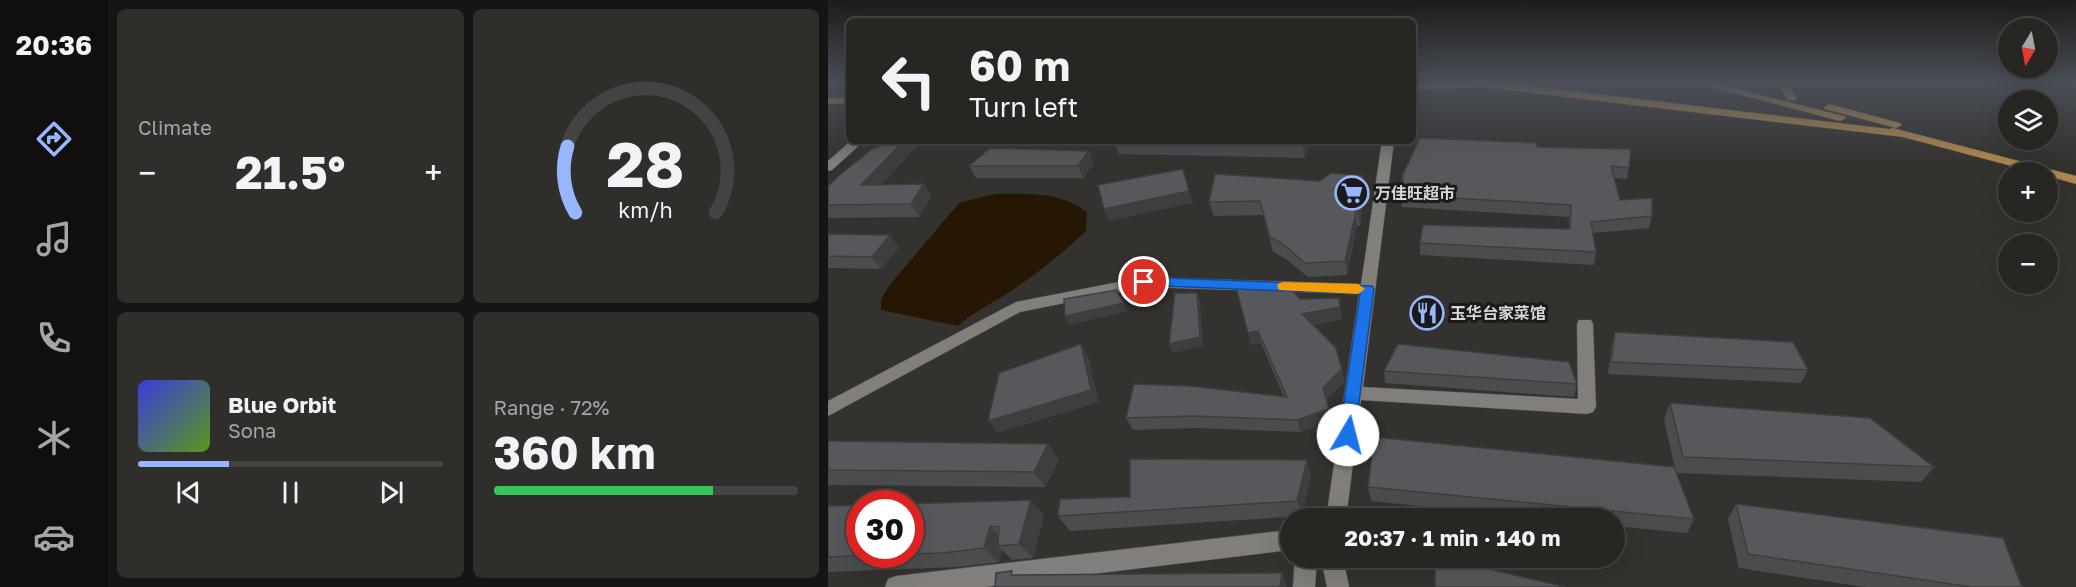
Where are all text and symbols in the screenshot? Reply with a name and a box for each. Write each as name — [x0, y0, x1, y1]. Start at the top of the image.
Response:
north arrow — [1998, 18, 2058, 78]
map controls — [1998, 18, 2058, 294]
text: 20:36 — [16, 29, 92, 61]
text: 60 m — [969, 40, 1070, 90]
icon: left — [870, 42, 948, 120]
button: layers — [1998, 90, 2058, 150]
text: Turn left — [969, 91, 1078, 123]
text: Climate — [138, 115, 212, 139]
icon: directions — [33, 118, 75, 160]
text: 28 — [607, 126, 685, 201]
text: 21.5° — [235, 145, 345, 199]
text: − — [138, 153, 156, 192]
text: + — [424, 153, 443, 192]
button: + — [1998, 162, 2058, 222]
supermarket icon: 万佳旺超市 — [1334, 175, 1370, 211]
place label: 万佳旺超市 — [1375, 183, 1455, 203]
text: km/h — [618, 197, 673, 223]
icon: music — [33, 218, 75, 260]
button: − — [1998, 234, 2058, 294]
pin — [1118, 256, 1169, 307]
icon: arrive — [1127, 265, 1160, 298]
restaurant icon: 玉华台家菜馆 — [1409, 295, 1445, 331]
place label: 玉华台家菜馆 — [1450, 303, 1546, 323]
icon: phone — [33, 317, 75, 359]
text: Blue Orbit — [228, 391, 336, 418]
text: Range · 72% — [494, 395, 609, 419]
position arrow — [1316, 403, 1380, 467]
icon: climate — [33, 417, 75, 459]
text: Sona — [228, 418, 276, 442]
text: 360 km — [494, 425, 656, 479]
icon: previous — [172, 476, 205, 509]
icon: pause — [274, 476, 307, 509]
icon: next — [375, 476, 408, 509]
speed limit sign: 30 — [846, 490, 924, 568]
icon: car — [33, 516, 75, 558]
text: 20:37 · 1 min · 140 m — [1345, 524, 1560, 551]

